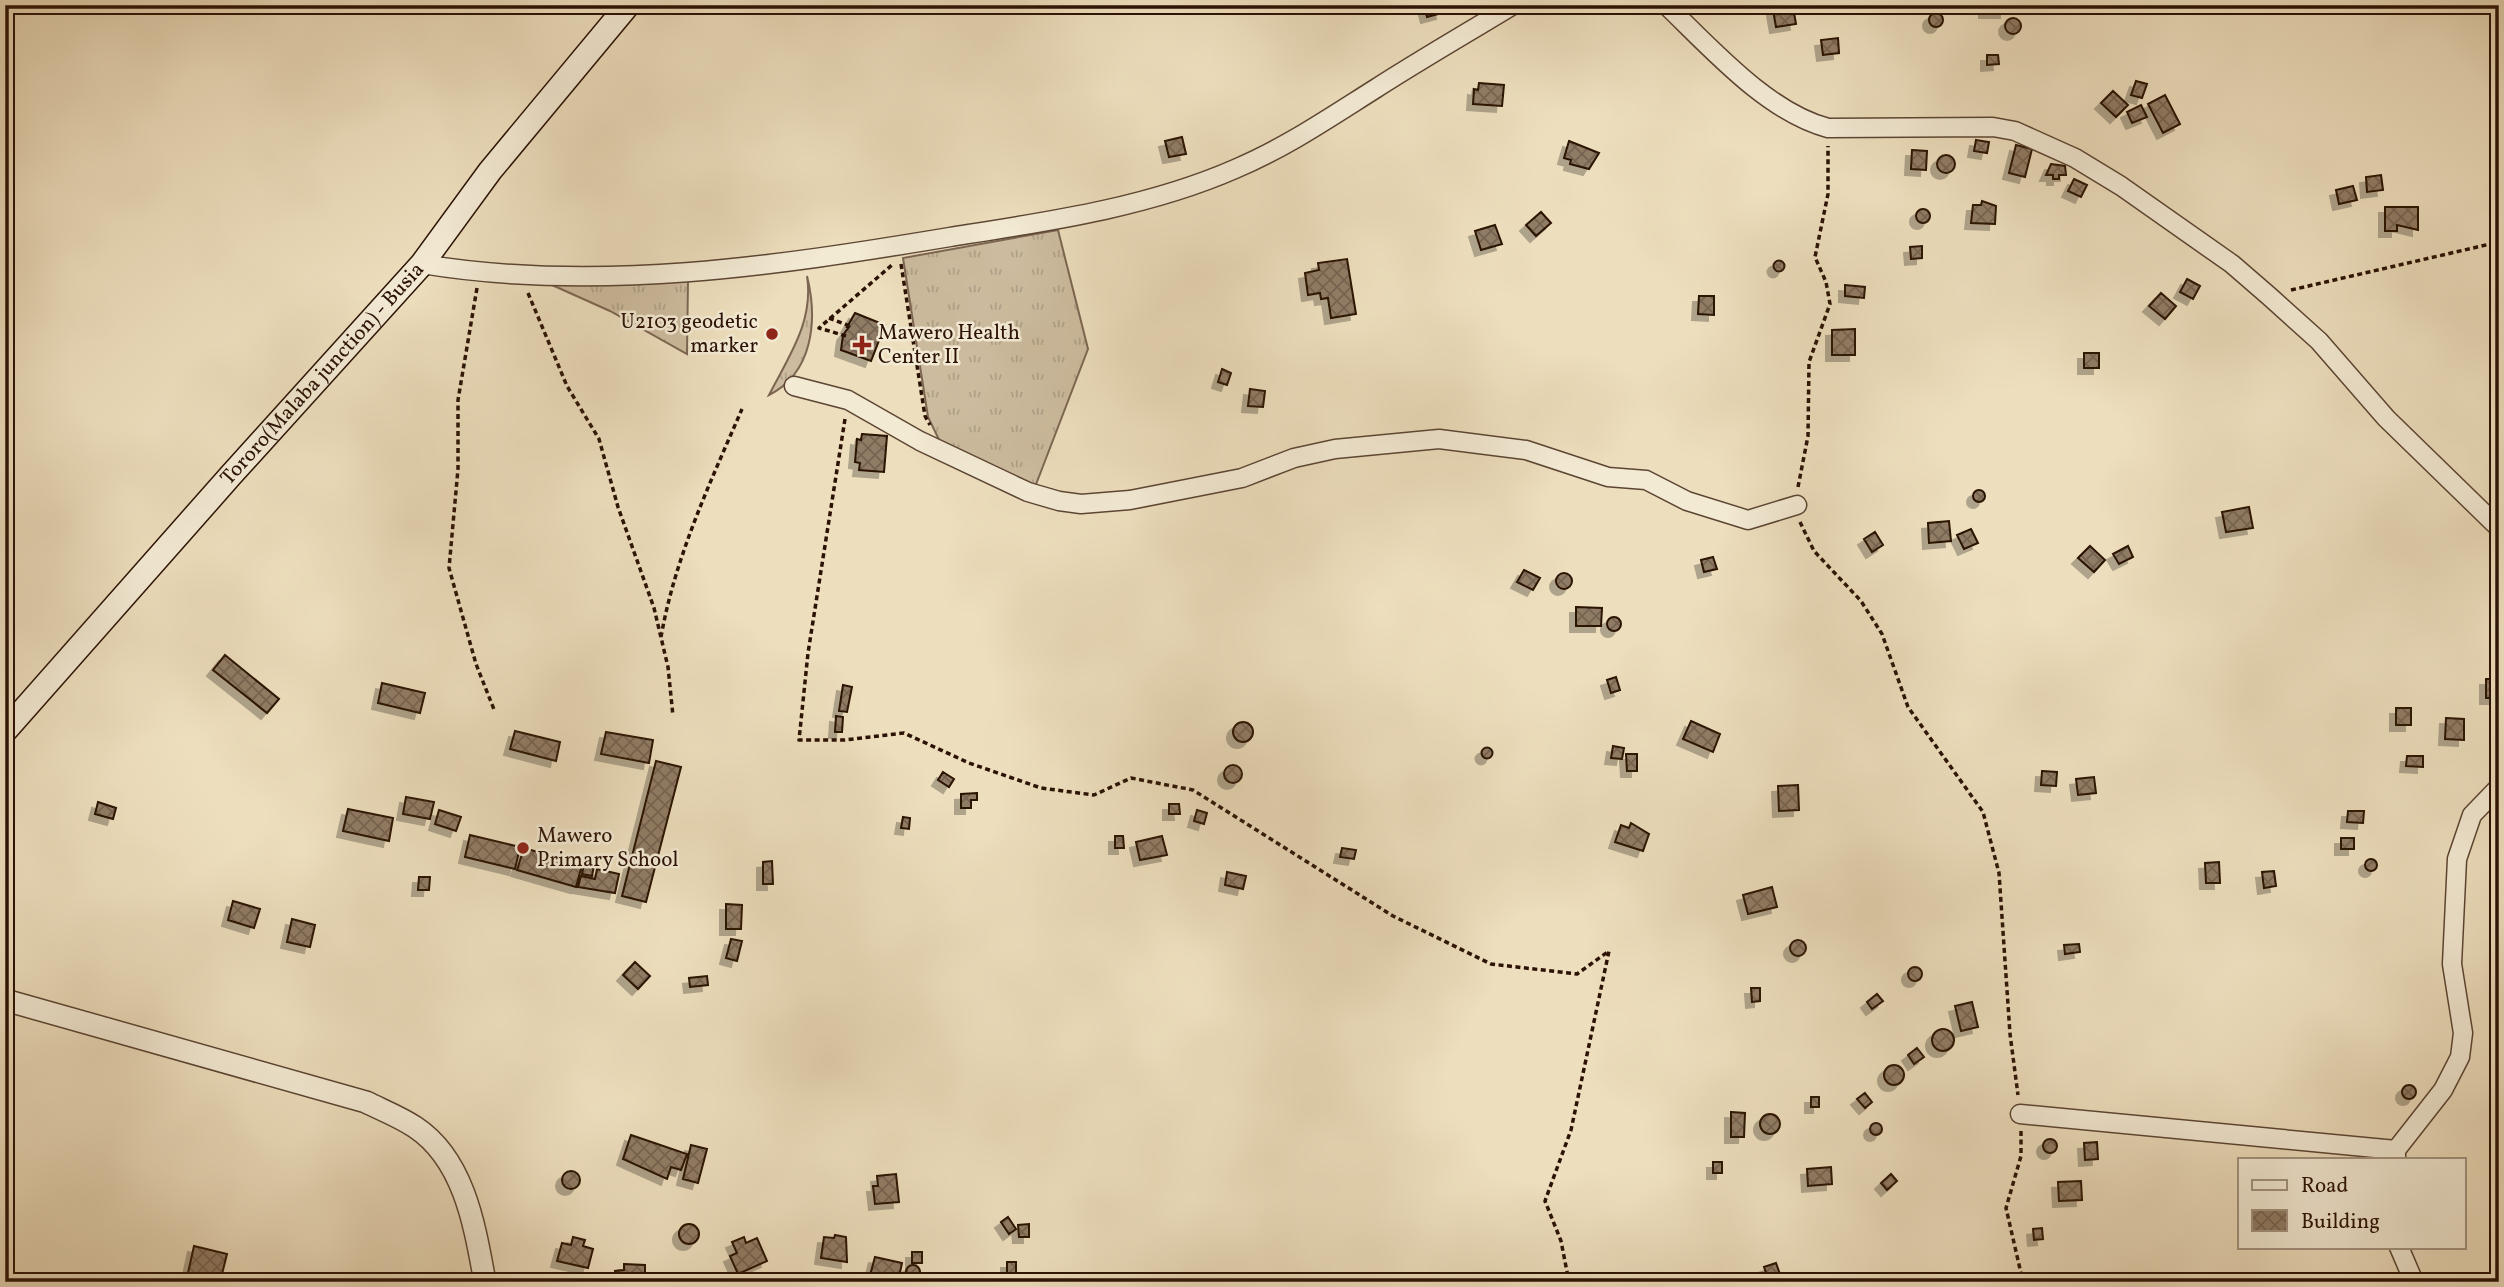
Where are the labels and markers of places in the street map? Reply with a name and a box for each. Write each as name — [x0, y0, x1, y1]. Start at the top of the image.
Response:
place label: U2103 geodetic marker — [621, 308, 758, 361]
place label: Mawero Health Center II — [878, 319, 1020, 372]
marker: U2103 geodetic marker — [764, 326, 780, 342]
marker: Mawero Health Center II — [852, 335, 872, 355]
place label: Mawero Primary School — [537, 822, 678, 875]
marker: Mawero Primary School — [515, 840, 531, 856]

